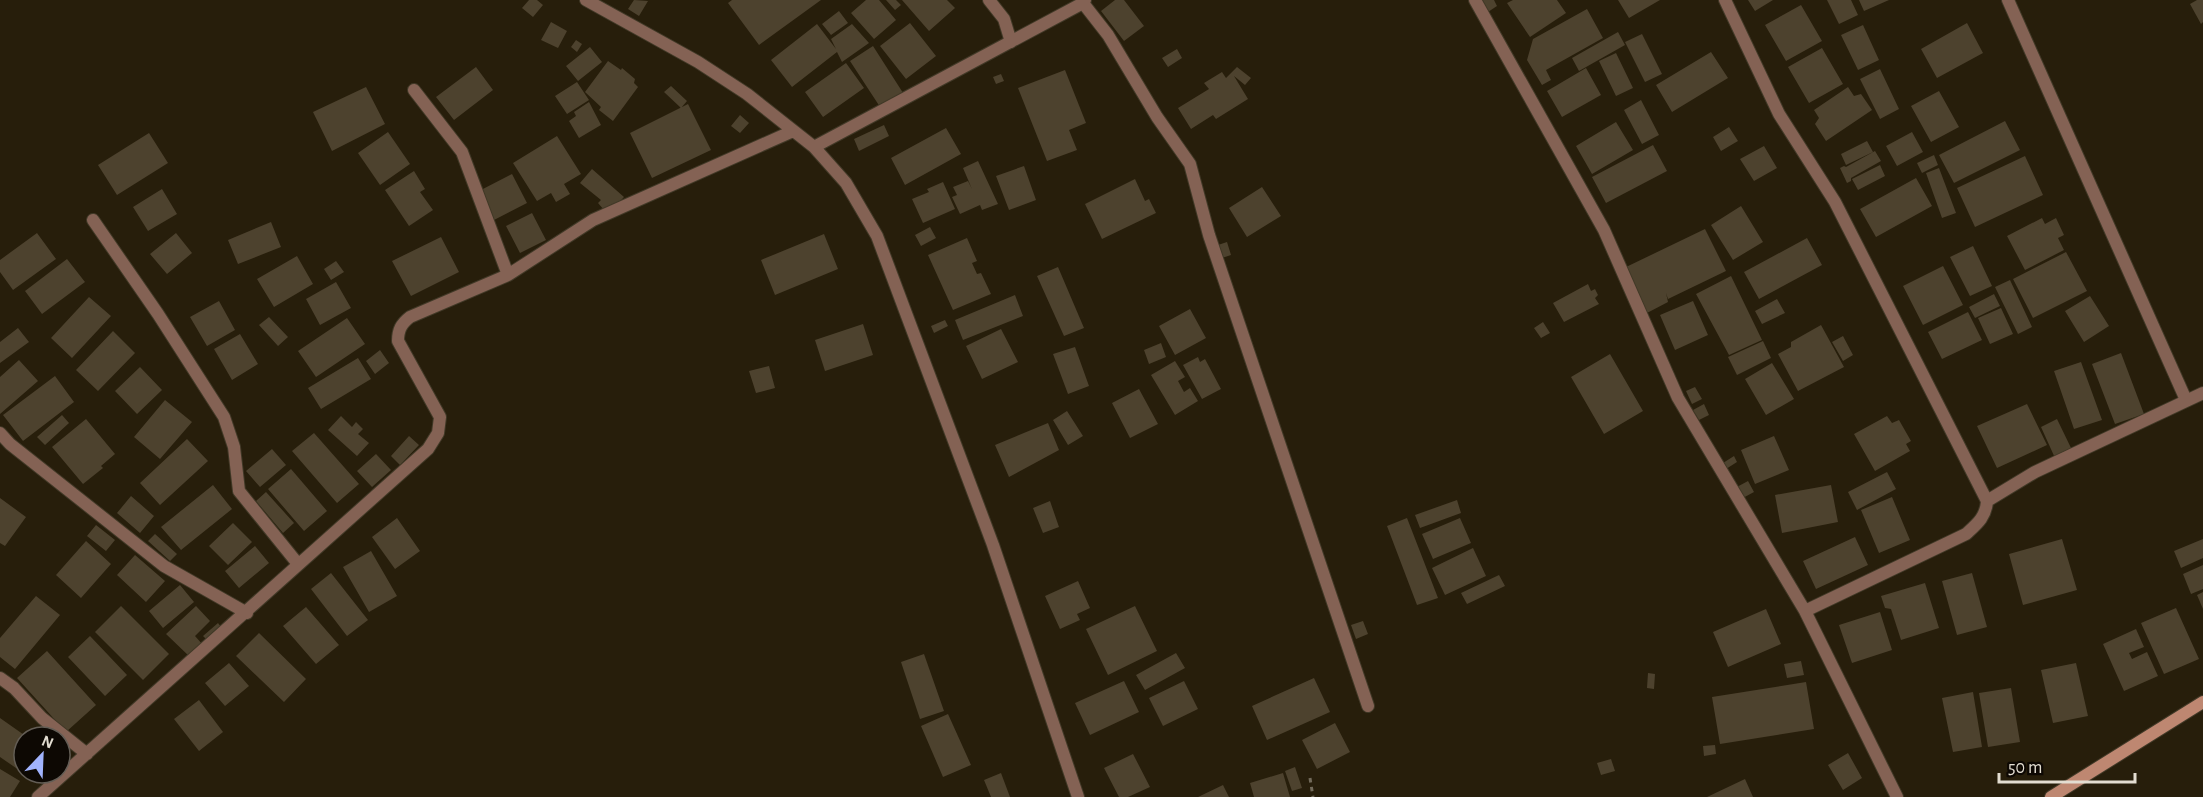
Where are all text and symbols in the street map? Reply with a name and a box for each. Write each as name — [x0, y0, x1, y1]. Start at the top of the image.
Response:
north arrow — [12, 725, 72, 785]
text: N — [39, 733, 56, 752]
scale bar — [1999, 746, 2136, 784]
text: 50 m — [2008, 759, 2042, 777]

